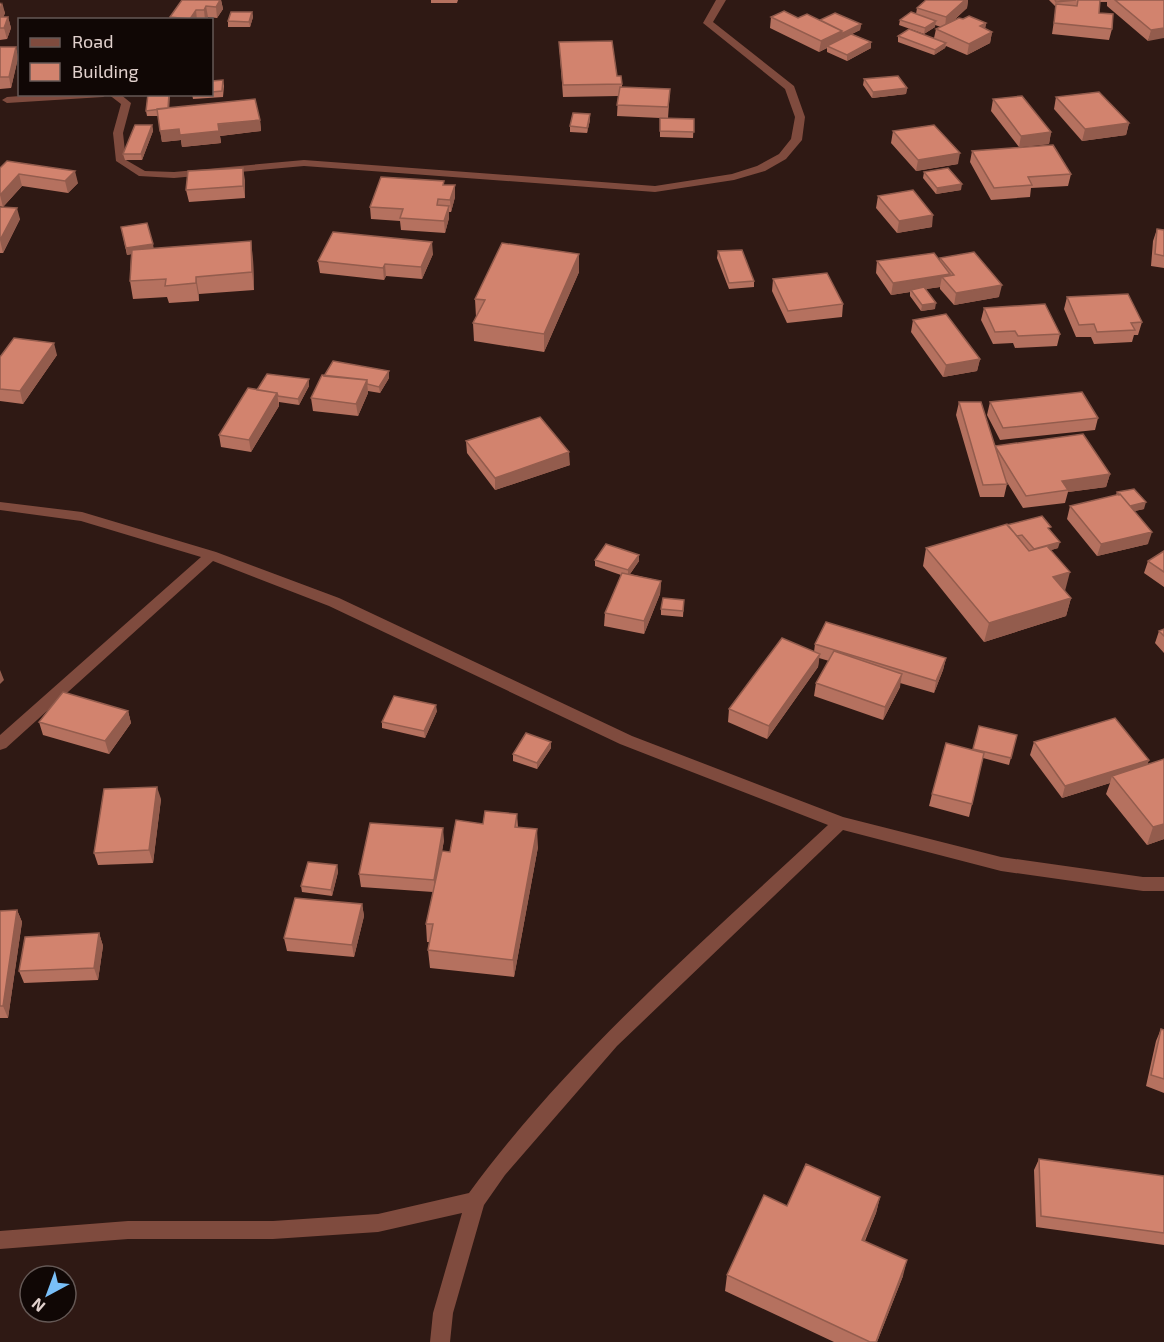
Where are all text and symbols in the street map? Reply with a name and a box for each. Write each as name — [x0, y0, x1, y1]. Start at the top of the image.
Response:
legend — [18, 18, 213, 96]
text: Road — [72, 30, 113, 52]
text: Building — [72, 60, 139, 82]
north arrow — [18, 1264, 78, 1324]
text: N — [27, 1295, 48, 1317]

